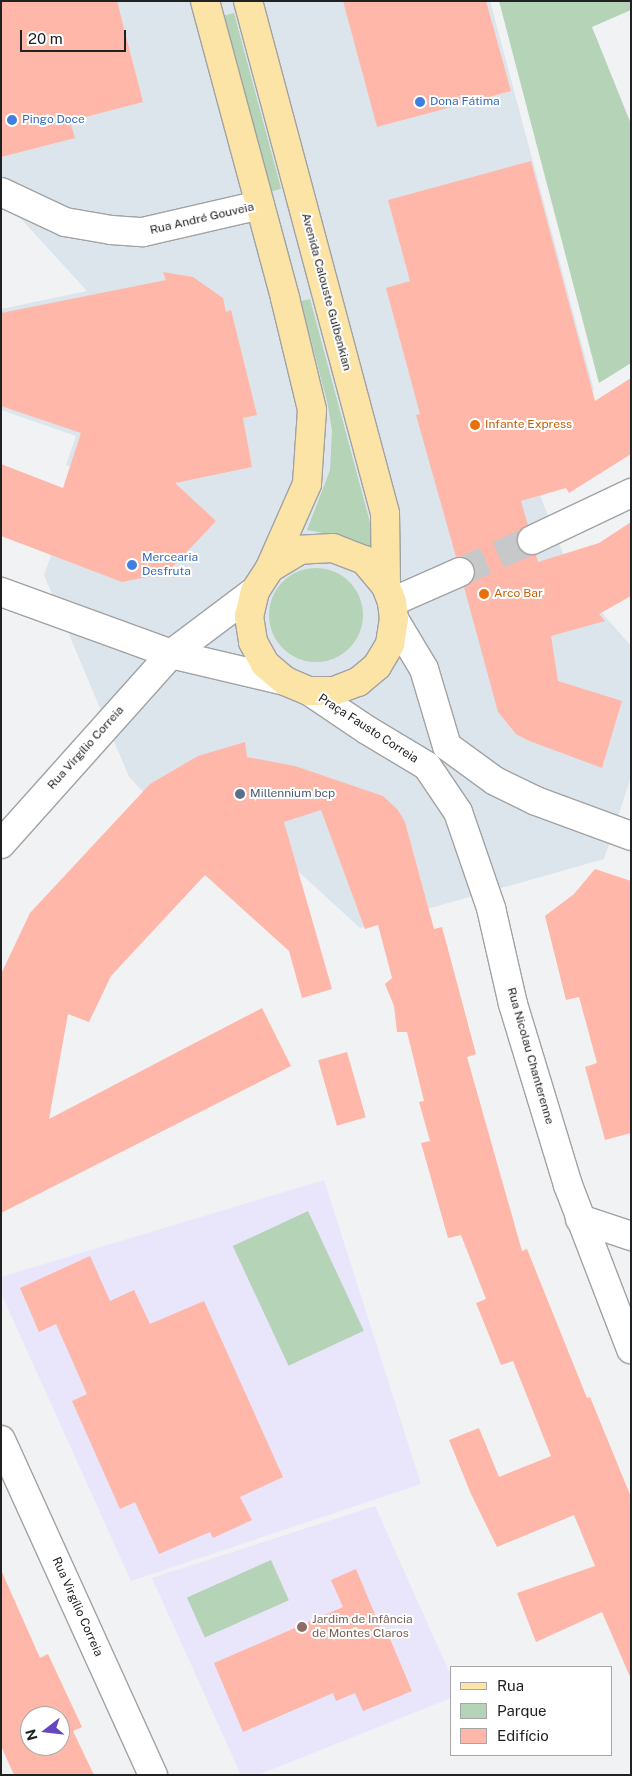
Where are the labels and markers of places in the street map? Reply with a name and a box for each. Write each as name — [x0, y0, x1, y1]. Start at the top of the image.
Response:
place label: Dona Fátima — [430, 95, 500, 109]
marker: Dona Fátima — [414, 96, 426, 108]
place label: Pingo Doce — [22, 113, 85, 127]
marker: Pingo Doce — [6, 114, 18, 126]
place label: Infante Express — [485, 418, 572, 432]
marker: Infante Express — [469, 419, 481, 431]
place label: Mercearia Desfruta — [142, 551, 198, 579]
marker: Mercearia Desfruta — [126, 559, 138, 571]
place label: Arco Bar — [494, 587, 543, 601]
marker: Arco Bar — [478, 588, 490, 600]
place label: Millennium bcp — [250, 787, 335, 801]
marker: Millennium bcp — [234, 788, 246, 800]
place label: Jardim de Infância de Montes Claros — [312, 1613, 413, 1641]
marker: Jardim de Infância de Montes Claros — [296, 1621, 308, 1633]

